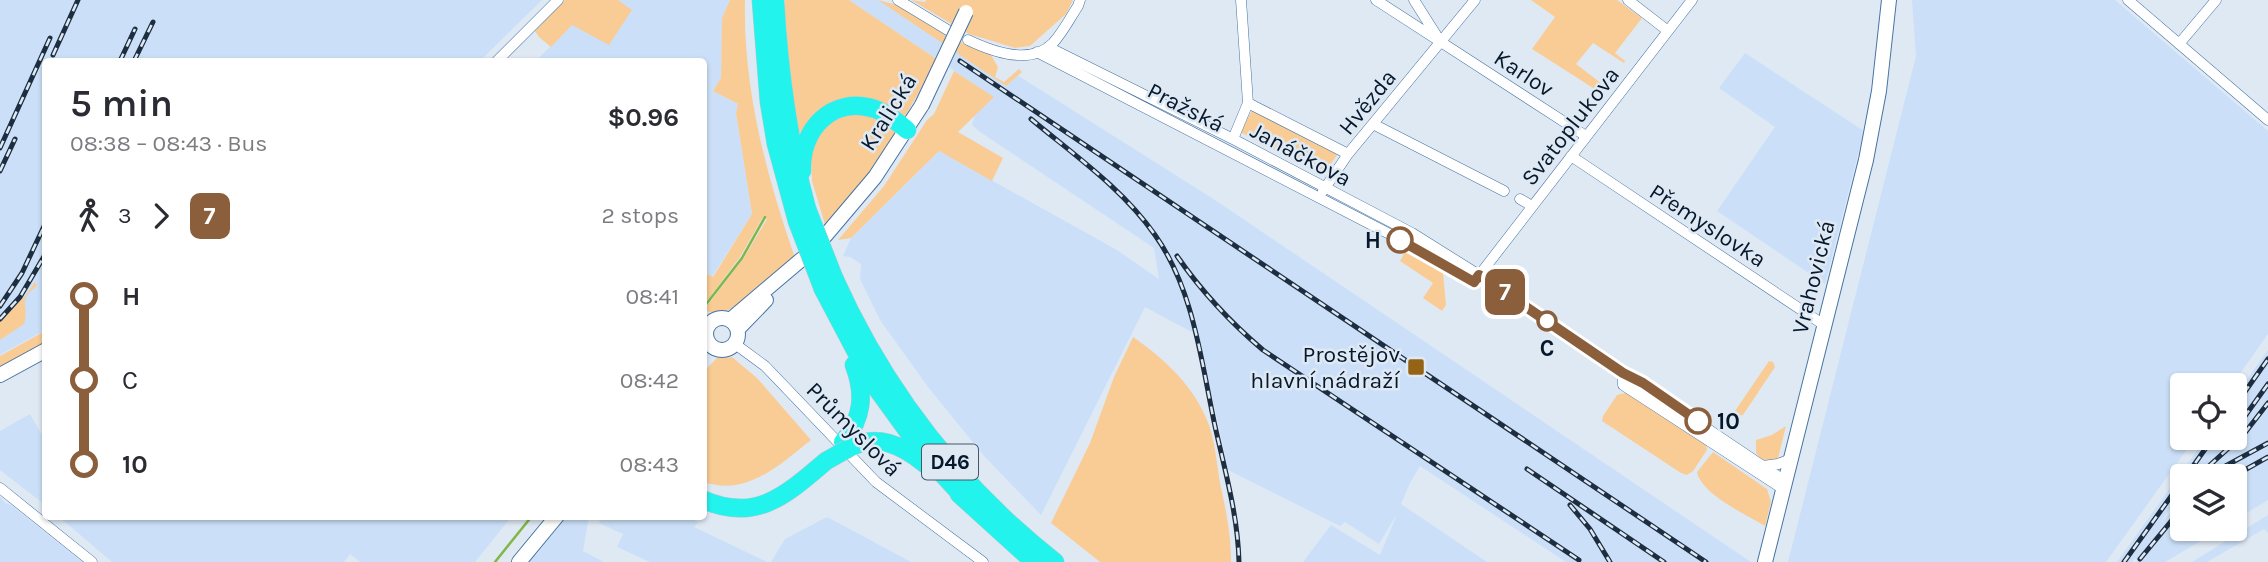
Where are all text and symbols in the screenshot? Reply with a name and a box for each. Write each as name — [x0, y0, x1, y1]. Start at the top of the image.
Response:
street label: Karlov — [1489, 44, 1559, 103]
street label: Svatoplukova — [1516, 62, 1625, 191]
street label: Hvězda — [1333, 64, 1402, 140]
street label: Kralická — [854, 69, 923, 156]
street label: Pražská — [1143, 77, 1229, 138]
text: 5 min — [70, 81, 173, 126]
text: $0.96 — [607, 102, 679, 133]
street label: Janáčkova — [1246, 117, 1356, 192]
text: 08:38 – 08:43 · Bus — [70, 130, 267, 157]
street label: Přemyslovka — [1644, 178, 1771, 273]
icon: walk — [70, 197, 108, 235]
icon: forward — [142, 197, 180, 235]
text: 3 — [118, 202, 132, 229]
text: 7 — [204, 202, 216, 230]
text: 2 stops — [601, 202, 679, 229]
street label: Vrahovická — [1786, 218, 1841, 337]
place label: H — [1365, 227, 1381, 254]
marker: H — [1387, 227, 1413, 253]
line badge: 7 — [1482, 269, 1528, 315]
text: 7 — [1499, 278, 1511, 306]
text: H — [122, 281, 140, 312]
text: 08:41 — [625, 283, 679, 310]
marker: C — [1537, 311, 1557, 331]
place label: C — [1540, 335, 1554, 362]
place label: Prostějov hlavní nádraží — [1250, 341, 1400, 394]
marker: Prostějov hlavní nádraží — [1406, 357, 1426, 377]
text: C — [122, 365, 138, 396]
text: 08:42 — [620, 367, 679, 394]
map controls — [2170, 373, 2247, 541]
button: locate — [2170, 373, 2247, 450]
street label: Průmyslová — [801, 376, 907, 482]
marker: 10 — [1685, 408, 1711, 434]
place label: 10 — [1717, 408, 1740, 435]
road number: D46 — [922, 444, 978, 480]
text: 10 — [122, 449, 148, 480]
text: 08:43 — [619, 451, 679, 478]
button: layers — [2170, 464, 2247, 541]

